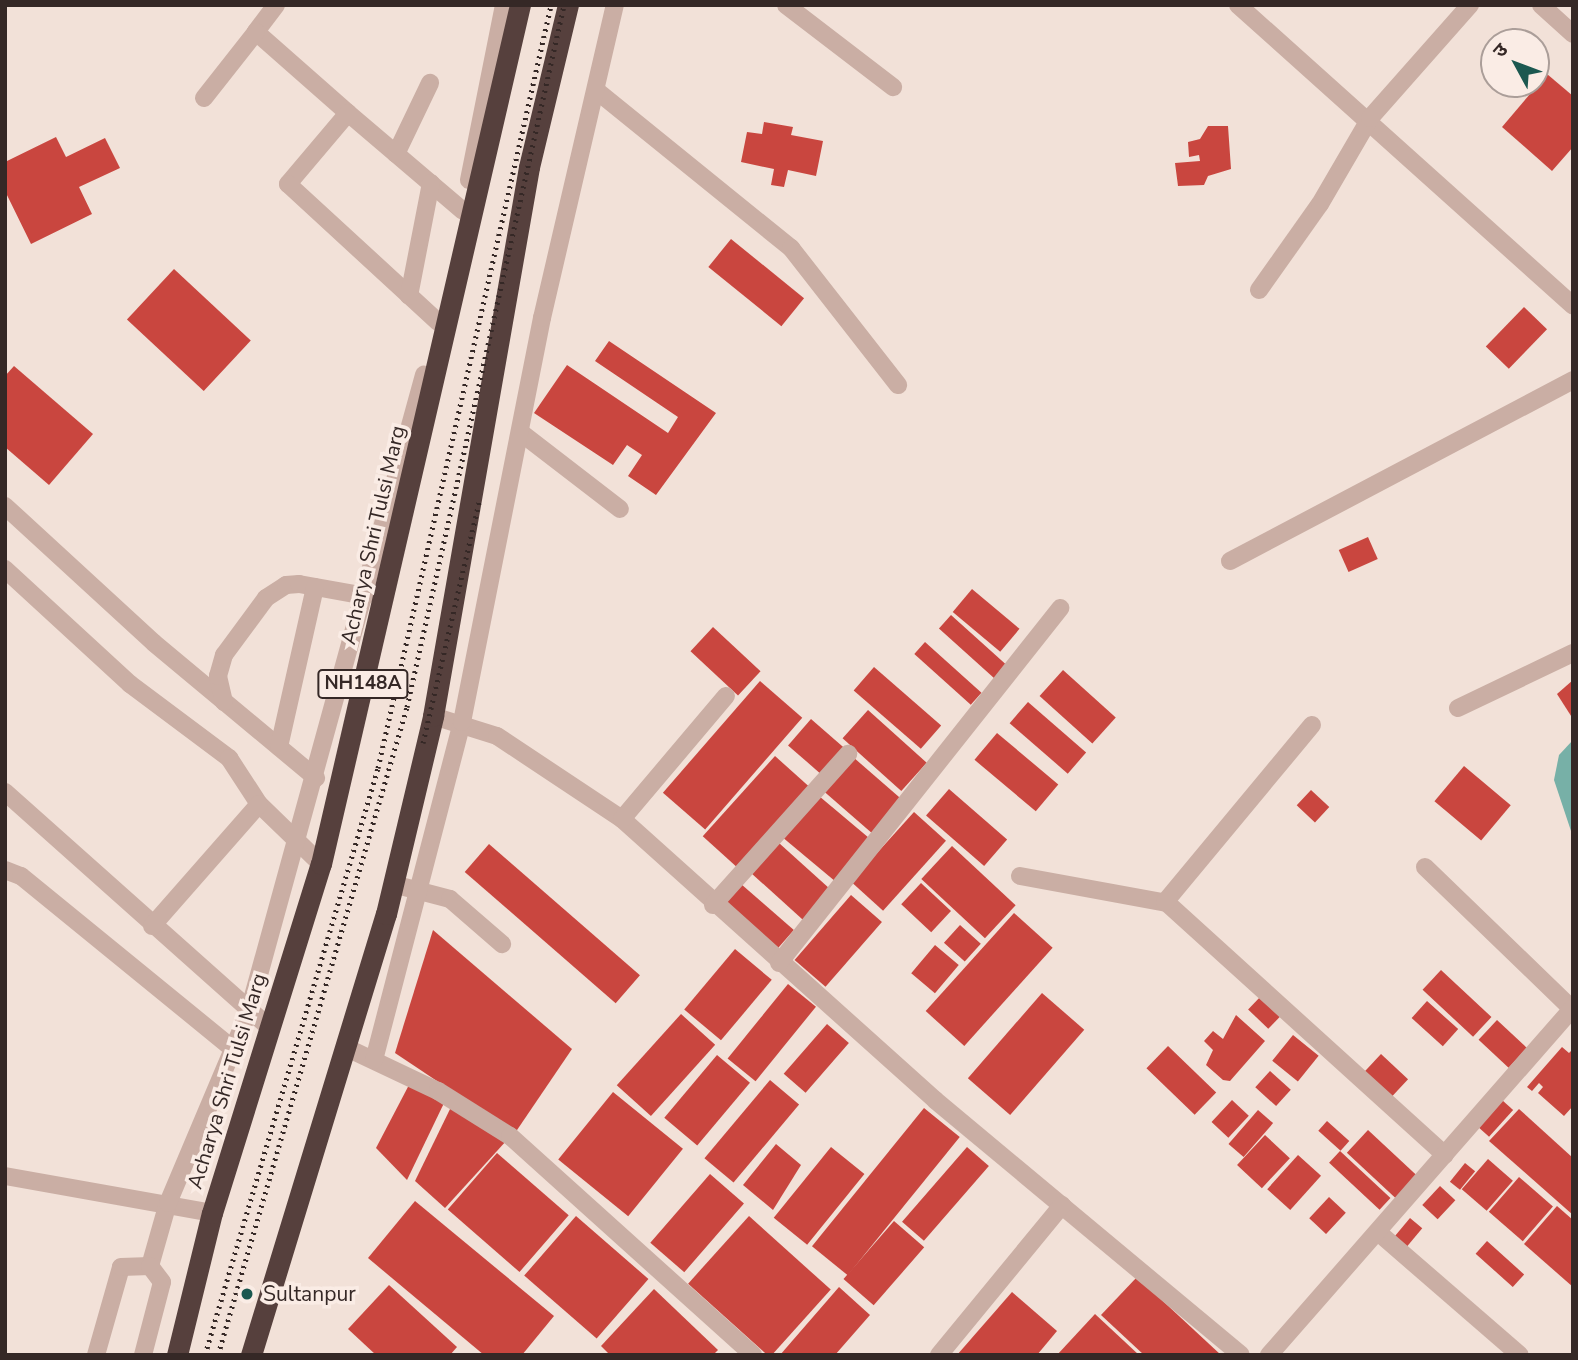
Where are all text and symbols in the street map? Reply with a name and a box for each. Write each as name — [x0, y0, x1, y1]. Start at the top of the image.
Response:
north arrow — [1480, 28, 1550, 98]
text: उ — [1487, 38, 1514, 63]
street label: Acharya Shri Tulsi Marg — [336, 423, 410, 647]
road number: NH148A — [316, 668, 410, 699]
street label: Acharya Shri Tulsi Marg — [182, 970, 272, 1192]
place label: Sultanpur — [263, 1281, 356, 1307]
marker: Sultanpur — [237, 1284, 257, 1304]

